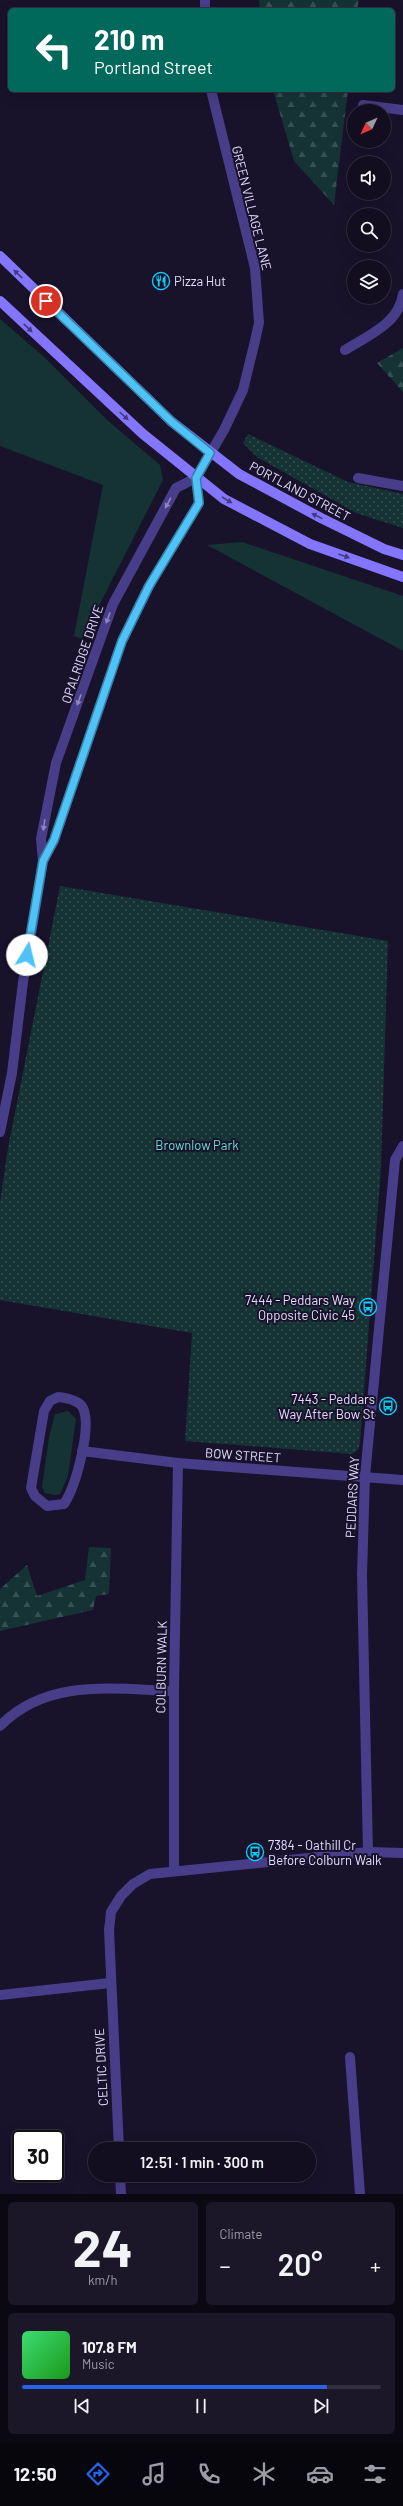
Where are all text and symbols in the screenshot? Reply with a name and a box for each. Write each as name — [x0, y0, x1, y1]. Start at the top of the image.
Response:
text: 210 m — [94, 22, 164, 56]
icon: left — [28, 24, 80, 76]
text: Portland Street — [94, 56, 213, 78]
north arrow — [347, 104, 391, 148]
map controls — [347, 104, 391, 304]
street label: GREEN VILLAGE LANE — [229, 144, 275, 272]
button: sound — [347, 156, 391, 200]
button: search — [347, 208, 391, 252]
button: layers — [347, 260, 391, 304]
one-way arrow — [13, 269, 23, 279]
restaurant icon: Pizza Hut — [151, 271, 171, 291]
place label: Pizza Hut — [174, 273, 226, 289]
pin — [29, 284, 63, 318]
icon: arrive — [35, 290, 57, 312]
one-way arrow — [23, 323, 33, 333]
one-way arrow — [118, 412, 129, 421]
street label: PORTLAND STREET — [247, 458, 353, 524]
one-way arrow — [165, 497, 172, 509]
one-way arrow — [221, 497, 233, 504]
one-way arrow — [311, 513, 322, 519]
one-way arrow — [339, 554, 351, 560]
street label: OPALRIDGE DRIVE — [58, 602, 106, 705]
one-way arrow — [104, 613, 110, 625]
one-way arrow — [76, 695, 82, 707]
one-way arrow — [41, 819, 47, 831]
position arrow — [6, 934, 48, 976]
park label: Brownlow Park — [155, 1137, 239, 1153]
place label: 7444 - Peddars Way Opposite Civic 45 — [245, 1292, 355, 1323]
bus stop icon: 7444 - Peddars Way Opposite Civic 45 — [358, 1297, 378, 1317]
place label: 7443 - Peddars Way After Bow St — [279, 1391, 375, 1422]
bus stop icon: 7443 - Peddars Way After Bow St — [378, 1396, 398, 1416]
street label: BOW STREET — [205, 1444, 281, 1466]
street label: PEDDARS WAY — [342, 1456, 362, 1538]
street label: COLBURN WALK — [152, 1620, 170, 1713]
place label: 7384 - Oathill Cr Before Colburn Walk — [268, 1837, 382, 1868]
bus stop icon: 7384 - Oathill Cr Before Colburn Walk — [245, 1842, 265, 1862]
street label: CELTIC DRIVE — [91, 2028, 111, 2106]
speed limit sign: 30 — [12, 2130, 64, 2182]
text: 12:51 · 1 min · 300 m — [140, 2153, 264, 2171]
text: 24 — [72, 2215, 133, 2277]
text: Climate — [220, 2226, 263, 2242]
text: 20° — [278, 2246, 323, 2282]
text: − — [220, 2252, 231, 2278]
text: + — [370, 2252, 381, 2278]
text: km/h — [88, 2272, 117, 2288]
text: 107.8 FM — [82, 2338, 137, 2356]
text: Music — [82, 2356, 115, 2372]
icon: previous — [71, 2395, 93, 2417]
icon: pause — [190, 2395, 212, 2417]
icon: next — [310, 2395, 332, 2417]
icon: directions — [84, 2460, 112, 2488]
icon: music — [140, 2460, 168, 2488]
icon: phone — [195, 2460, 223, 2488]
icon: climate — [250, 2460, 278, 2488]
icon: car — [306, 2460, 334, 2488]
icon: filters — [361, 2460, 389, 2488]
text: 12:50 — [14, 2463, 57, 2485]

